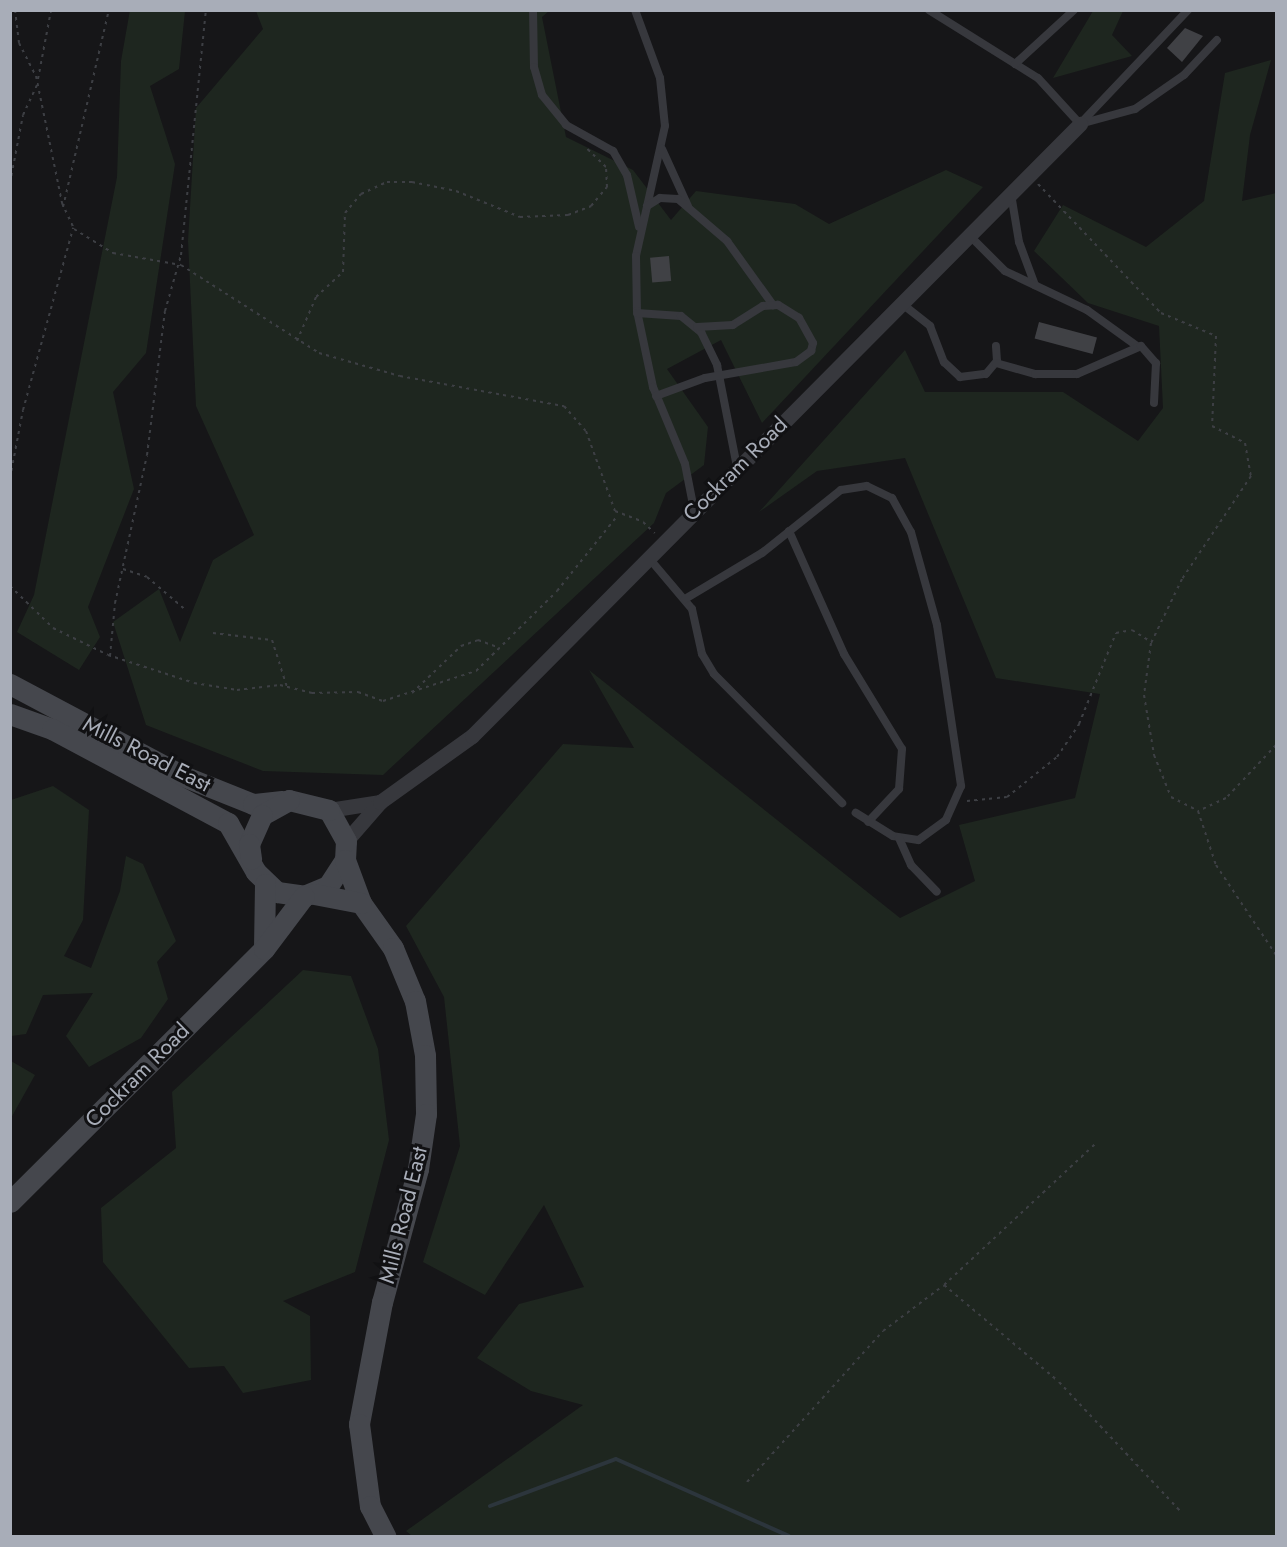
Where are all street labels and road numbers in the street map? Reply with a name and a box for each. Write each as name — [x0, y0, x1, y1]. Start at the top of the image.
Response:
street label: Cockram Road — [677, 411, 793, 527]
street label: Mills Road East — [79, 710, 215, 798]
street label: Cockram Road — [79, 1017, 195, 1133]
street label: Mills Road East — [373, 1144, 433, 1286]

